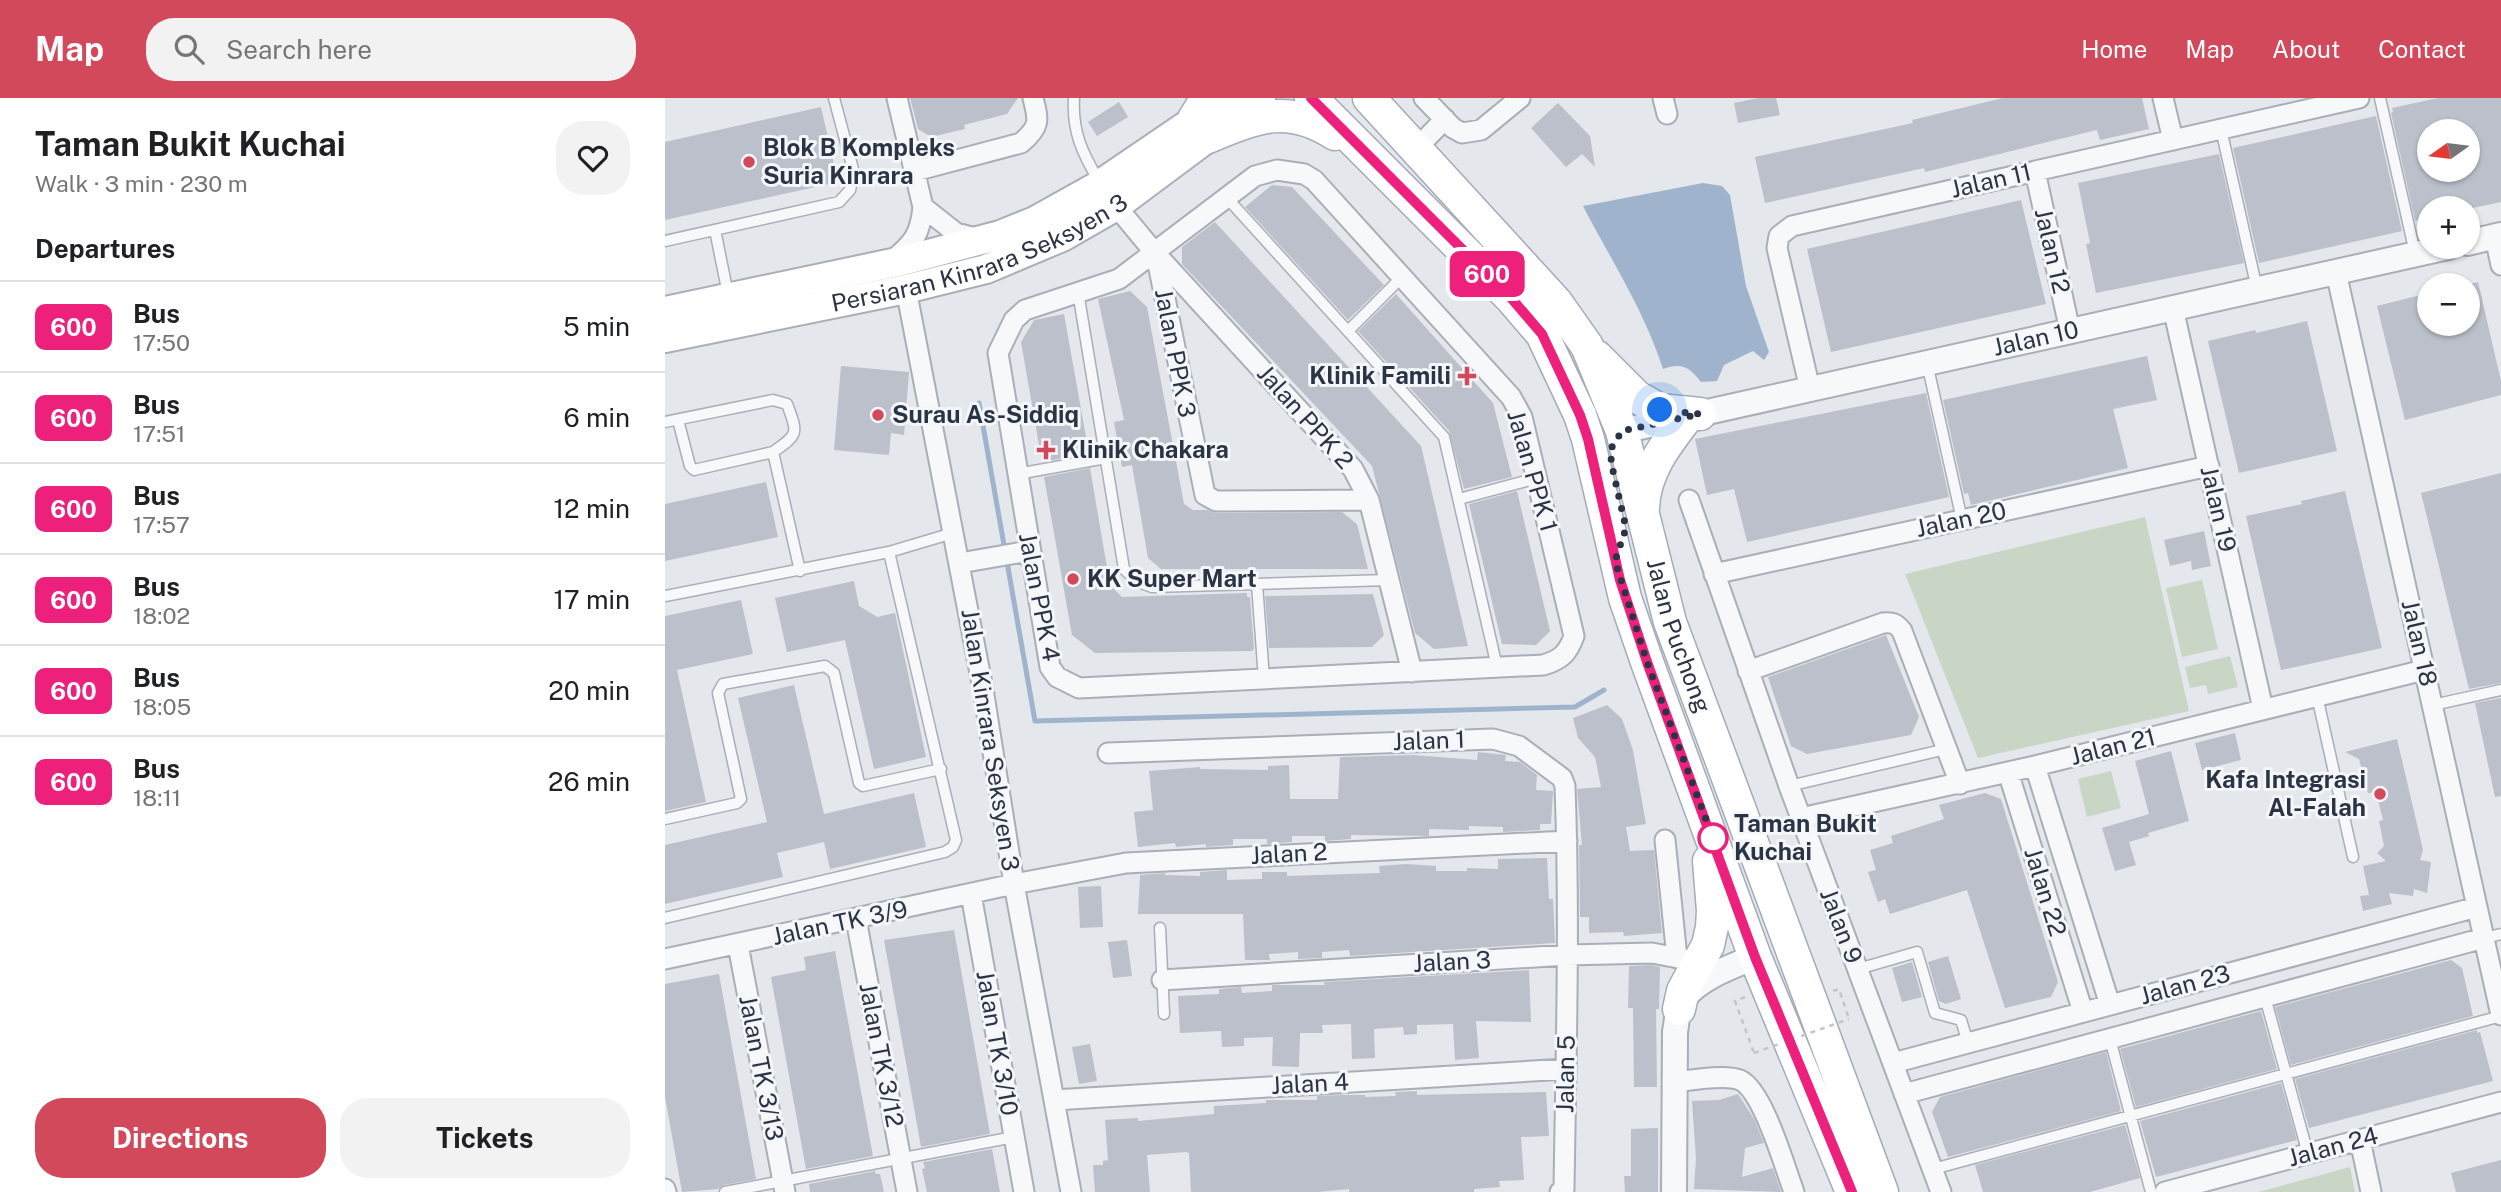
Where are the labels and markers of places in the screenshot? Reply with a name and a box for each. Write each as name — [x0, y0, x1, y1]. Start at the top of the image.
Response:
place label: Blok B Kompleks Suria Kinrara — [763, 133, 955, 189]
marker: Blok B Kompleks Suria Kinrara — [741, 154, 757, 170]
place label: Klinik Famili — [1309, 361, 1451, 389]
marker: Klinik Famili — [1457, 366, 1477, 386]
place label: Surau As-Siddiq — [892, 400, 1079, 428]
marker: Surau As-Siddiq — [870, 407, 886, 423]
place label: Klinik Chakara — [1062, 435, 1229, 463]
marker: Klinik Chakara — [1036, 440, 1056, 460]
place label: KK Super Mart — [1087, 564, 1257, 592]
marker: KK Super Mart — [1065, 571, 1081, 587]
place label: Kafa Integrasi Al-Falah — [2205, 765, 2366, 821]
marker: Kafa Integrasi Al-Falah — [2372, 786, 2388, 802]
place label: Taman Bukit Kuchai — [1734, 809, 1877, 865]
marker: Taman Bukit Kuchai — [1698, 823, 1728, 853]

